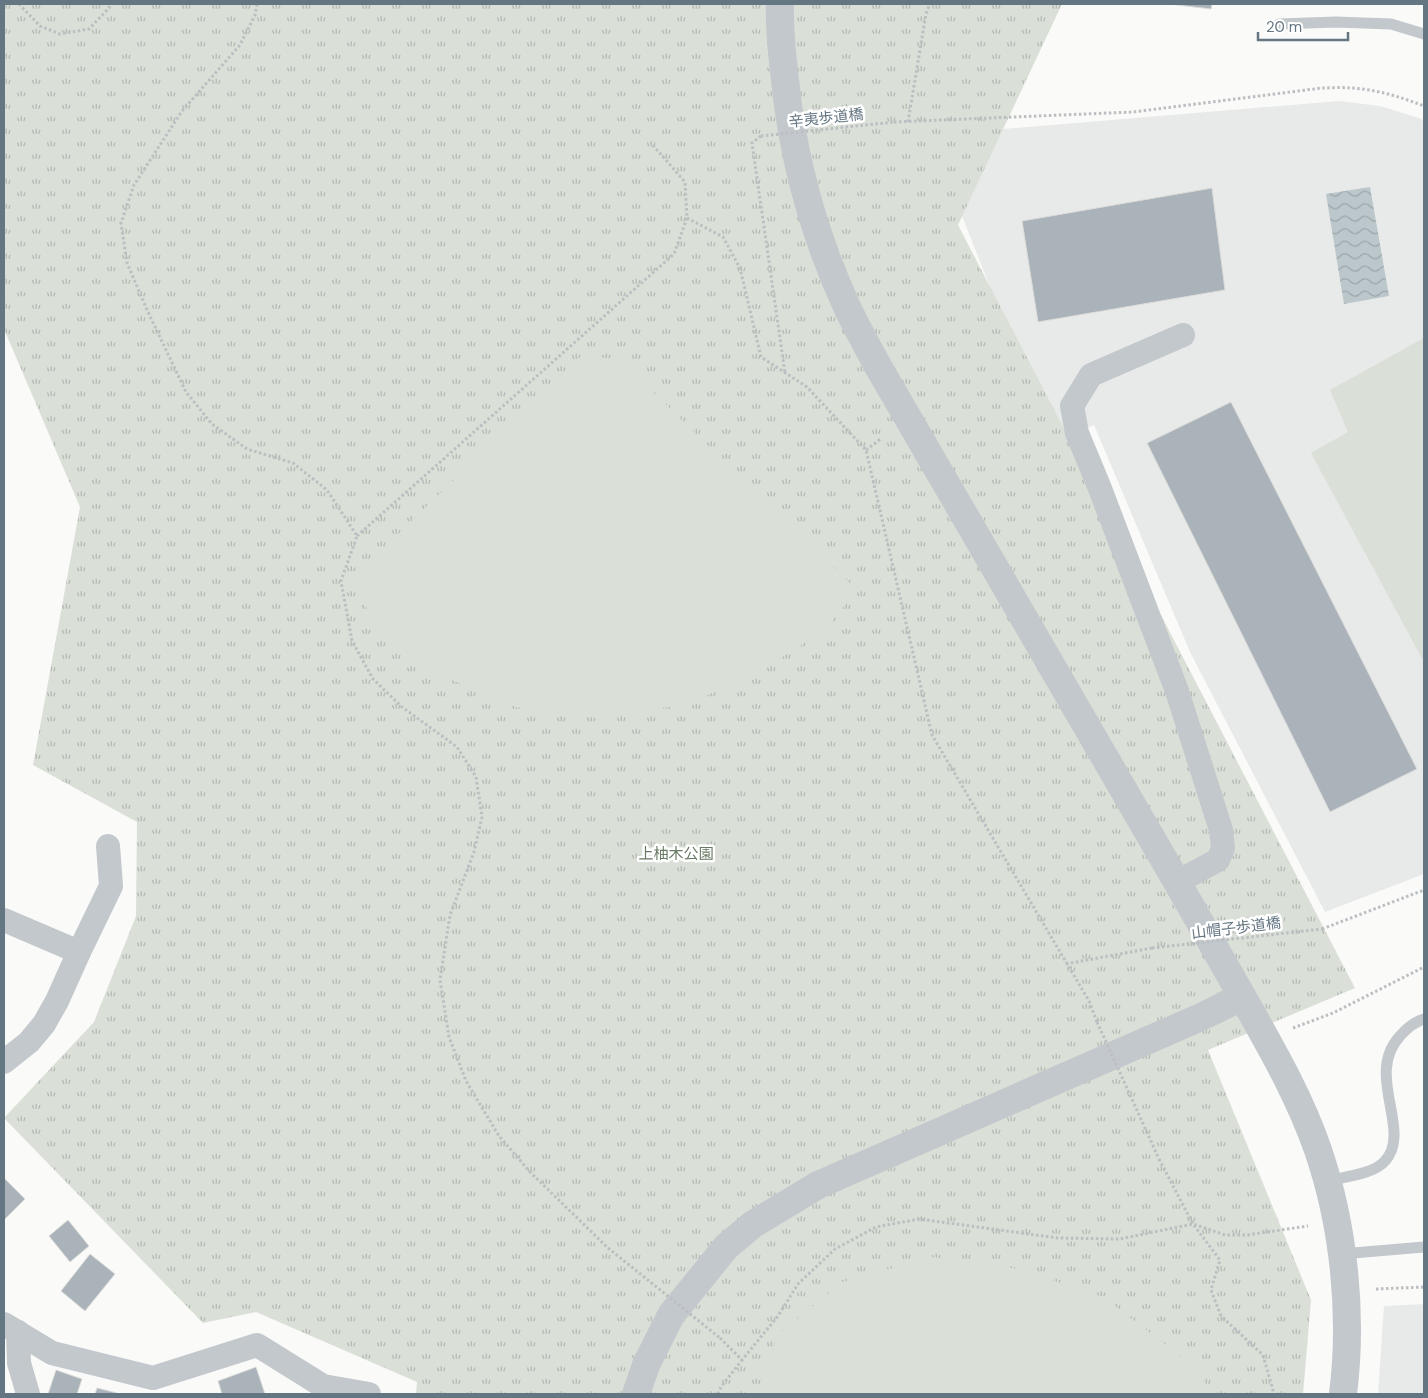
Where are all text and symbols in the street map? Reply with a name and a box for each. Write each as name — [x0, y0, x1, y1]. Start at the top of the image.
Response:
scale bar — [1258, 10, 1348, 42]
text: 20 m — [1266, 17, 1302, 37]
street label: 辛夷歩道橋 — [788, 104, 864, 132]
park label: 上柚木公園 — [638, 844, 714, 864]
street label: 山帽子歩道橋 — [1190, 913, 1282, 943]

